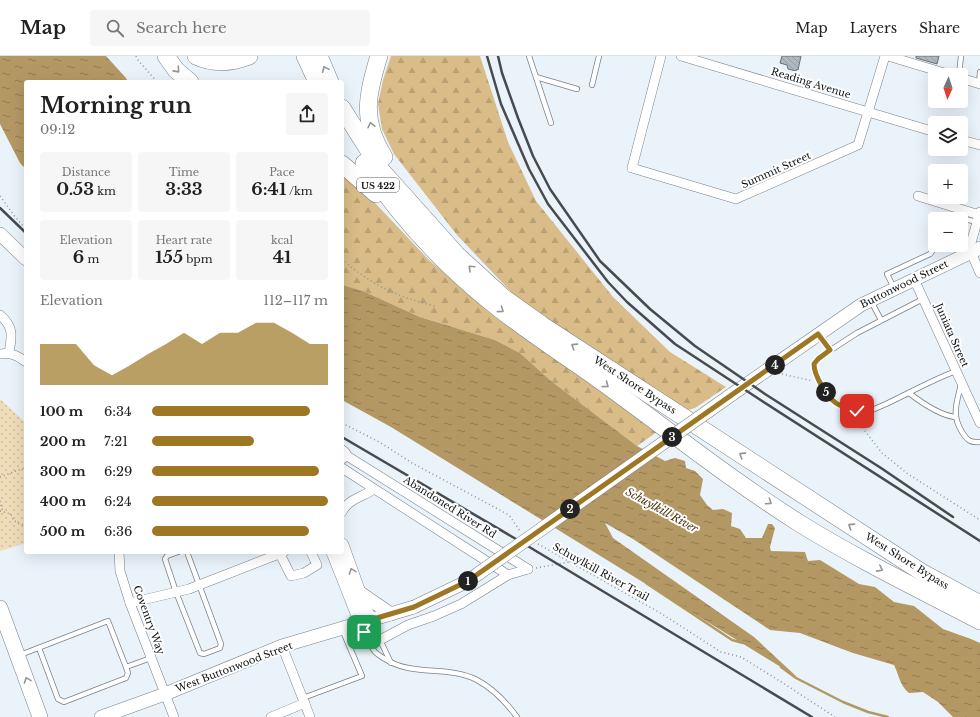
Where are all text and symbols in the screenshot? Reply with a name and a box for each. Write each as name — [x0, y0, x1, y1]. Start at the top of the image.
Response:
search box — [90, 10, 370, 46]
text: Map — [20, 16, 66, 39]
icon: search — [104, 17, 126, 39]
text: Search here — [136, 18, 227, 37]
text: Map — [795, 19, 828, 37]
text: Layers — [850, 19, 897, 37]
text: Share — [919, 19, 960, 37]
one-way arrow — [173, 65, 180, 73]
street label: Reading Avenue — [770, 65, 853, 101]
one-way arrow — [321, 66, 329, 73]
north arrow — [928, 68, 968, 108]
map controls — [928, 68, 968, 252]
text: Morning run — [40, 92, 192, 119]
button: share — [286, 93, 328, 135]
button: layers — [928, 116, 968, 156]
text: 09:12 — [40, 121, 75, 138]
one-way arrow — [367, 122, 376, 129]
street label: Summit Street — [739, 149, 813, 191]
button: + — [928, 164, 968, 204]
text: Distance — [62, 165, 110, 179]
text: Time — [169, 165, 199, 179]
text: Pace — [269, 165, 295, 179]
road number: US 422 — [357, 178, 399, 192]
text: 0.53 — [56, 179, 94, 200]
text: 3:33 — [165, 179, 203, 200]
text: 6:41 — [251, 179, 286, 200]
text: km — [94, 184, 116, 198]
text: /km — [286, 184, 313, 198]
button: − — [928, 212, 968, 252]
text: Elevation — [59, 233, 113, 247]
text: Heart rate — [156, 233, 212, 247]
text: kcal — [271, 233, 293, 247]
text: 6 — [73, 247, 84, 268]
text: 155 — [155, 247, 183, 268]
text: 41 — [273, 247, 291, 268]
text: m — [84, 252, 99, 266]
text: bpm — [183, 252, 213, 266]
street label: Buttonwood Street — [858, 257, 950, 311]
one-way arrow — [468, 265, 476, 272]
text: Elevation — [40, 292, 103, 309]
text: 112–117 m — [263, 292, 328, 309]
street label: Juniata Street — [931, 299, 972, 369]
one-way arrow — [497, 305, 504, 313]
one-way arrow — [571, 343, 578, 351]
street label: West Shore Bypass — [590, 353, 679, 417]
pin: 4 — [765, 355, 785, 375]
text: 4 — [771, 358, 779, 372]
one-way arrow — [602, 381, 609, 388]
pin: 5 — [816, 382, 836, 402]
text: 5 — [823, 385, 829, 399]
pin — [840, 394, 874, 428]
icon: check — [846, 400, 868, 422]
text: 100 m — [40, 403, 83, 420]
text: 6:34 — [104, 403, 132, 420]
pin: 3 — [662, 427, 682, 447]
text: 3 — [668, 430, 676, 444]
text: 200 m — [40, 433, 86, 450]
text: 7:21 — [104, 433, 128, 450]
one-way arrow — [739, 452, 746, 460]
text: 300 m — [40, 463, 86, 480]
text: 6:29 — [104, 463, 132, 480]
street label: Abandoned River Rd — [400, 473, 499, 541]
water label: Schuylkill River — [623, 484, 701, 536]
text: 400 m — [40, 493, 86, 510]
text: 6:24 — [104, 493, 132, 510]
one-way arrow — [765, 497, 772, 505]
pin: 2 — [560, 499, 580, 519]
text: 2 — [566, 502, 574, 516]
text: 500 m — [40, 523, 85, 540]
text: 6:36 — [104, 523, 132, 540]
one-way arrow — [848, 523, 855, 531]
street label: West Shore Bypass — [862, 529, 952, 592]
street label: Schuylkill River Trail — [551, 540, 651, 604]
one-way arrow — [876, 564, 883, 572]
one-way arrow — [348, 567, 357, 574]
pin: 1 — [458, 571, 478, 591]
text: 1 — [466, 574, 470, 588]
street label: Coventry Way — [130, 584, 168, 657]
pin — [347, 615, 381, 649]
icon: arrive — [353, 621, 375, 643]
street label: West Buttonwood Street — [173, 639, 294, 696]
one-way arrow — [23, 677, 31, 684]

